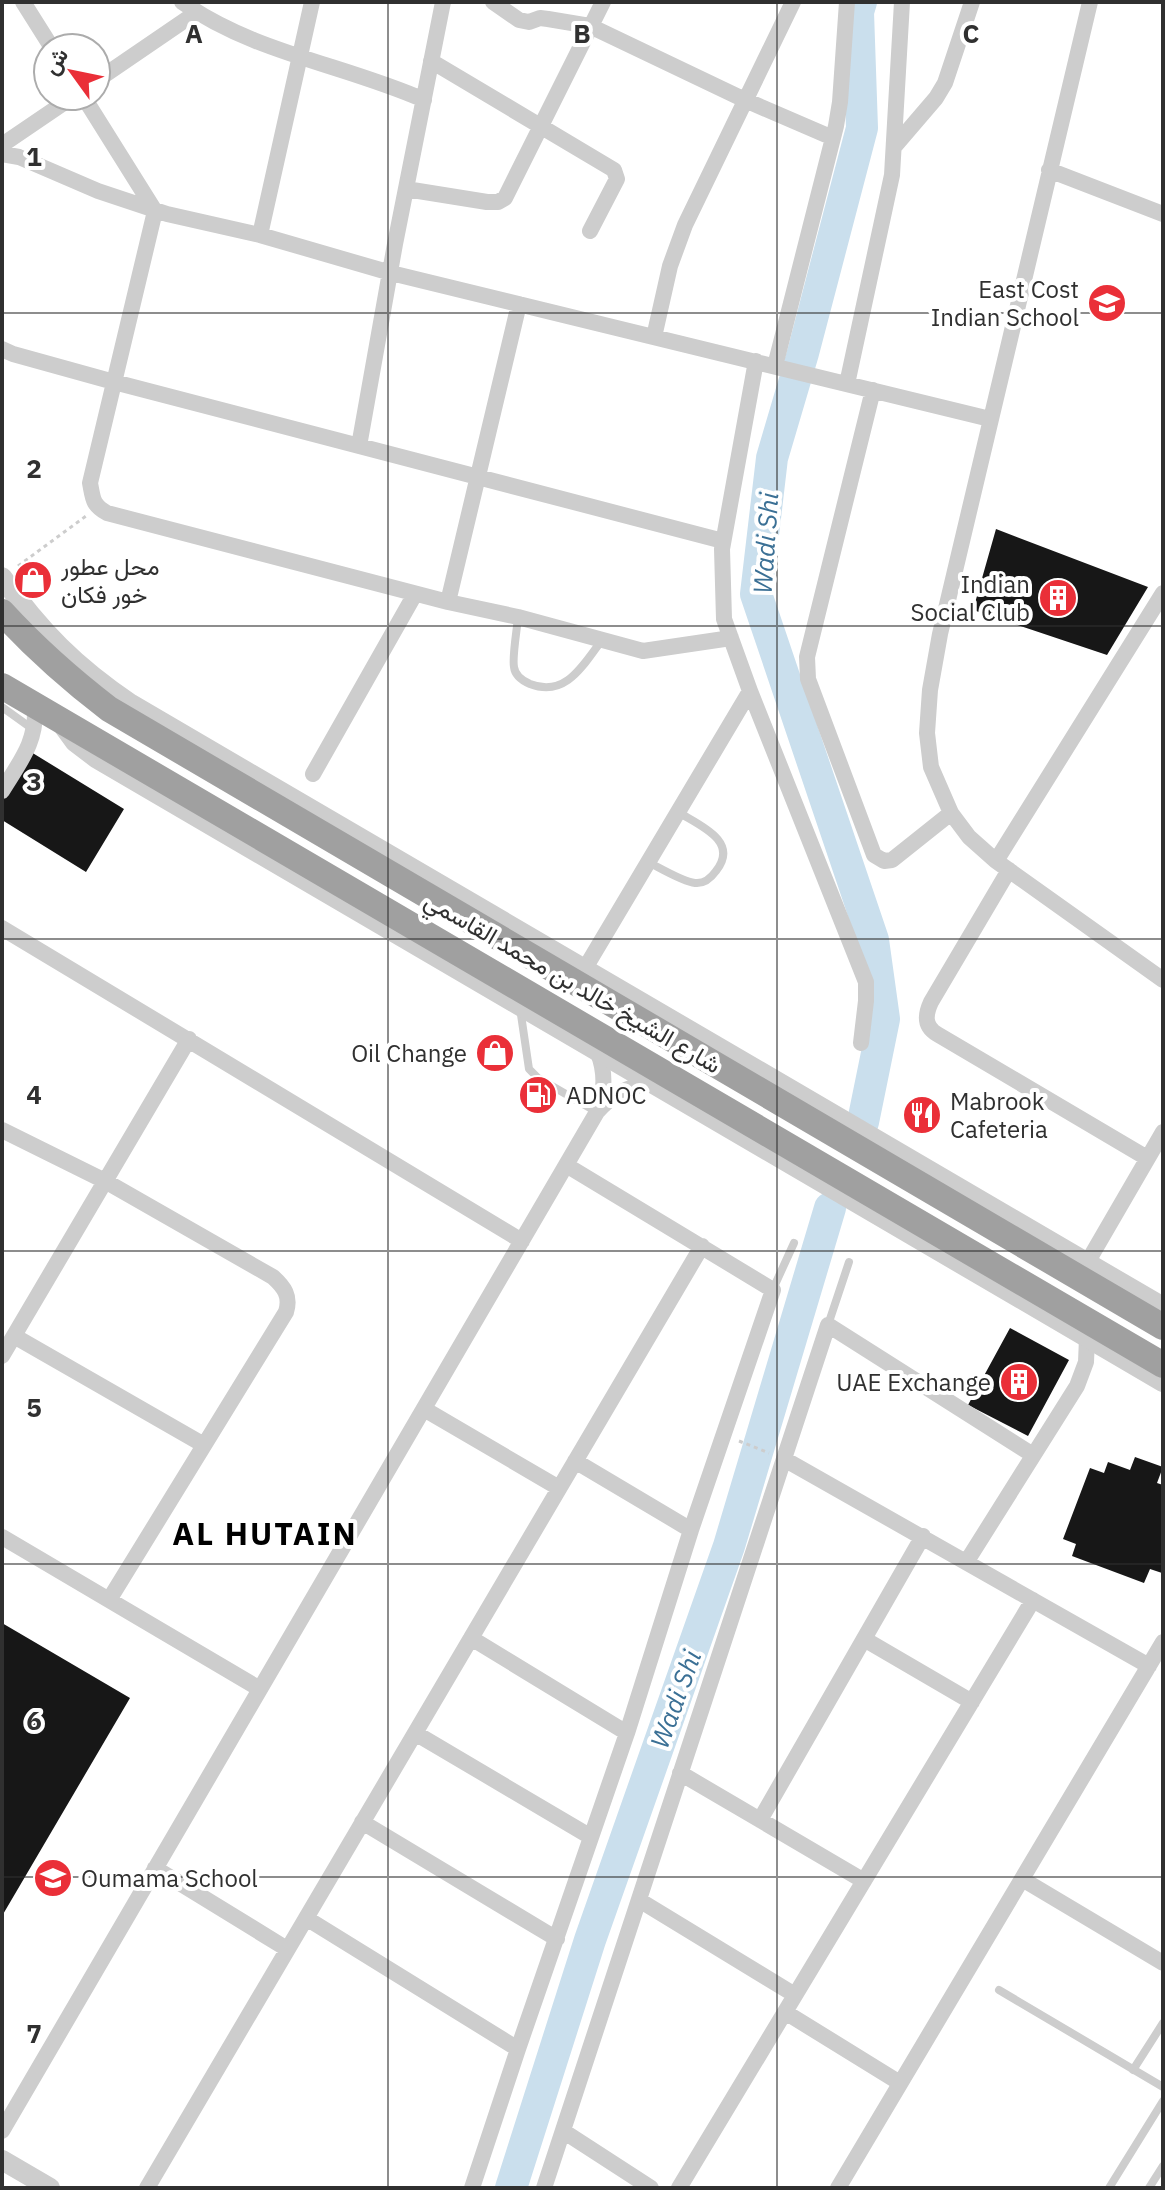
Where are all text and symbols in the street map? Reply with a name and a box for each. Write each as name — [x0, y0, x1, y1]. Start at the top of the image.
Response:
text: A — [185, 16, 203, 50]
text: B — [573, 16, 591, 50]
text: C — [963, 16, 980, 50]
north arrow — [32, 32, 112, 112]
text: ش — [35, 42, 74, 80]
text: 1 — [26, 139, 42, 173]
place label: East Cost Indian School — [931, 273, 1079, 333]
school or university icon: East Cost Indian School — [1086, 282, 1128, 324]
text: 2 — [26, 451, 42, 485]
water label: Wadi Shi — [744, 491, 786, 595]
place label: محل عطور خور فكان — [60, 550, 160, 610]
shop icon: محل عطور خور فكان — [12, 559, 54, 601]
place label: Indian Social Club — [911, 568, 1030, 628]
building icon: Indian Social Club — [1037, 577, 1079, 619]
text: 3 — [26, 764, 42, 798]
street label: شارع الشيخ خالد بن محمد القاسمي — [417, 884, 727, 1084]
shop icon: Oil Change — [474, 1032, 516, 1074]
place label: Oil Change — [351, 1037, 467, 1069]
fuel station icon: ADNOC — [517, 1074, 559, 1116]
text: 4 — [26, 1077, 42, 1111]
place label: ADNOC — [566, 1079, 646, 1111]
place label: Mabrook Cafeteria — [950, 1085, 1048, 1145]
restaurant icon: Mabrook Cafeteria — [901, 1094, 943, 1136]
building icon: UAE Exchange — [998, 1361, 1040, 1403]
place label: UAE Exchange — [836, 1366, 991, 1398]
text: 5 — [26, 1390, 42, 1424]
district label: AL HUTAIN — [172, 1512, 358, 1554]
water label: Wadi Shi — [642, 1645, 708, 1753]
text: 6 — [26, 1703, 42, 1737]
school or university icon: Oumama School — [32, 1857, 74, 1899]
place label: Oumama School — [81, 1862, 258, 1894]
text: 7 — [26, 2016, 42, 2050]

